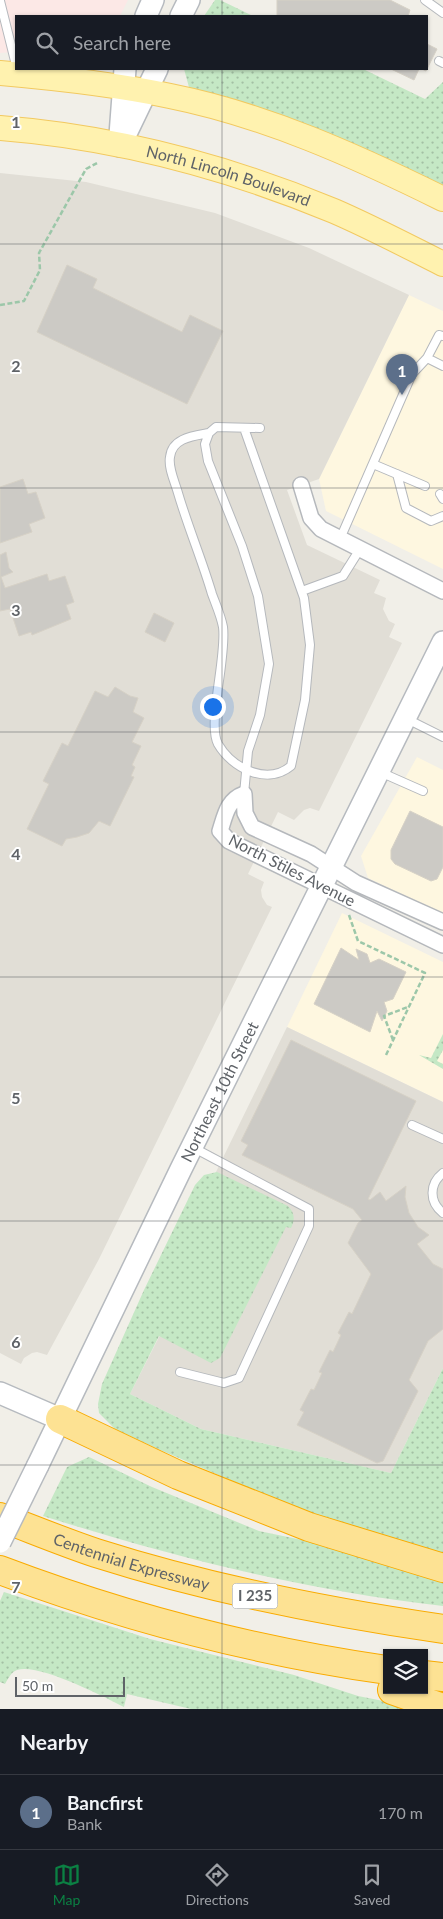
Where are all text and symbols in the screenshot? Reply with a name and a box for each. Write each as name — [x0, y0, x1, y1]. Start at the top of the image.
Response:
search box — [15, 15, 428, 70]
icon: search — [33, 29, 61, 57]
text: Search here — [73, 31, 171, 54]
text: 1 — [11, 112, 21, 131]
street label: North Lincoln Boulevard — [145, 141, 313, 210]
pin: 1 — [386, 354, 418, 395]
text: 2 — [11, 356, 21, 375]
text: 3 — [11, 600, 21, 619]
your location — [200, 694, 226, 720]
street label: North Stiles Avenue — [226, 829, 359, 910]
text: 4 — [11, 844, 21, 863]
street label: Northeast 10th Street — [176, 1018, 262, 1165]
text: 5 — [11, 1088, 21, 1107]
text: 6 — [11, 1332, 21, 1351]
street label: Centennial Expressway — [51, 1528, 212, 1594]
text: 7 — [11, 1577, 21, 1596]
road number: I 235 — [232, 1584, 278, 1608]
map controls — [383, 1649, 428, 1694]
button: layers — [383, 1649, 428, 1694]
scale bar — [15, 1674, 125, 1697]
text: 50 m — [22, 1677, 53, 1694]
text: Nearby — [20, 1729, 88, 1754]
text: Bancfirst — [67, 1791, 143, 1814]
text: 1 — [31, 1803, 41, 1822]
text: 170 m — [378, 1803, 423, 1822]
text: Bank — [67, 1814, 102, 1833]
tab: Map — [53, 1861, 81, 1908]
tab: Directions — [186, 1861, 249, 1908]
tab: Saved — [354, 1861, 390, 1908]

